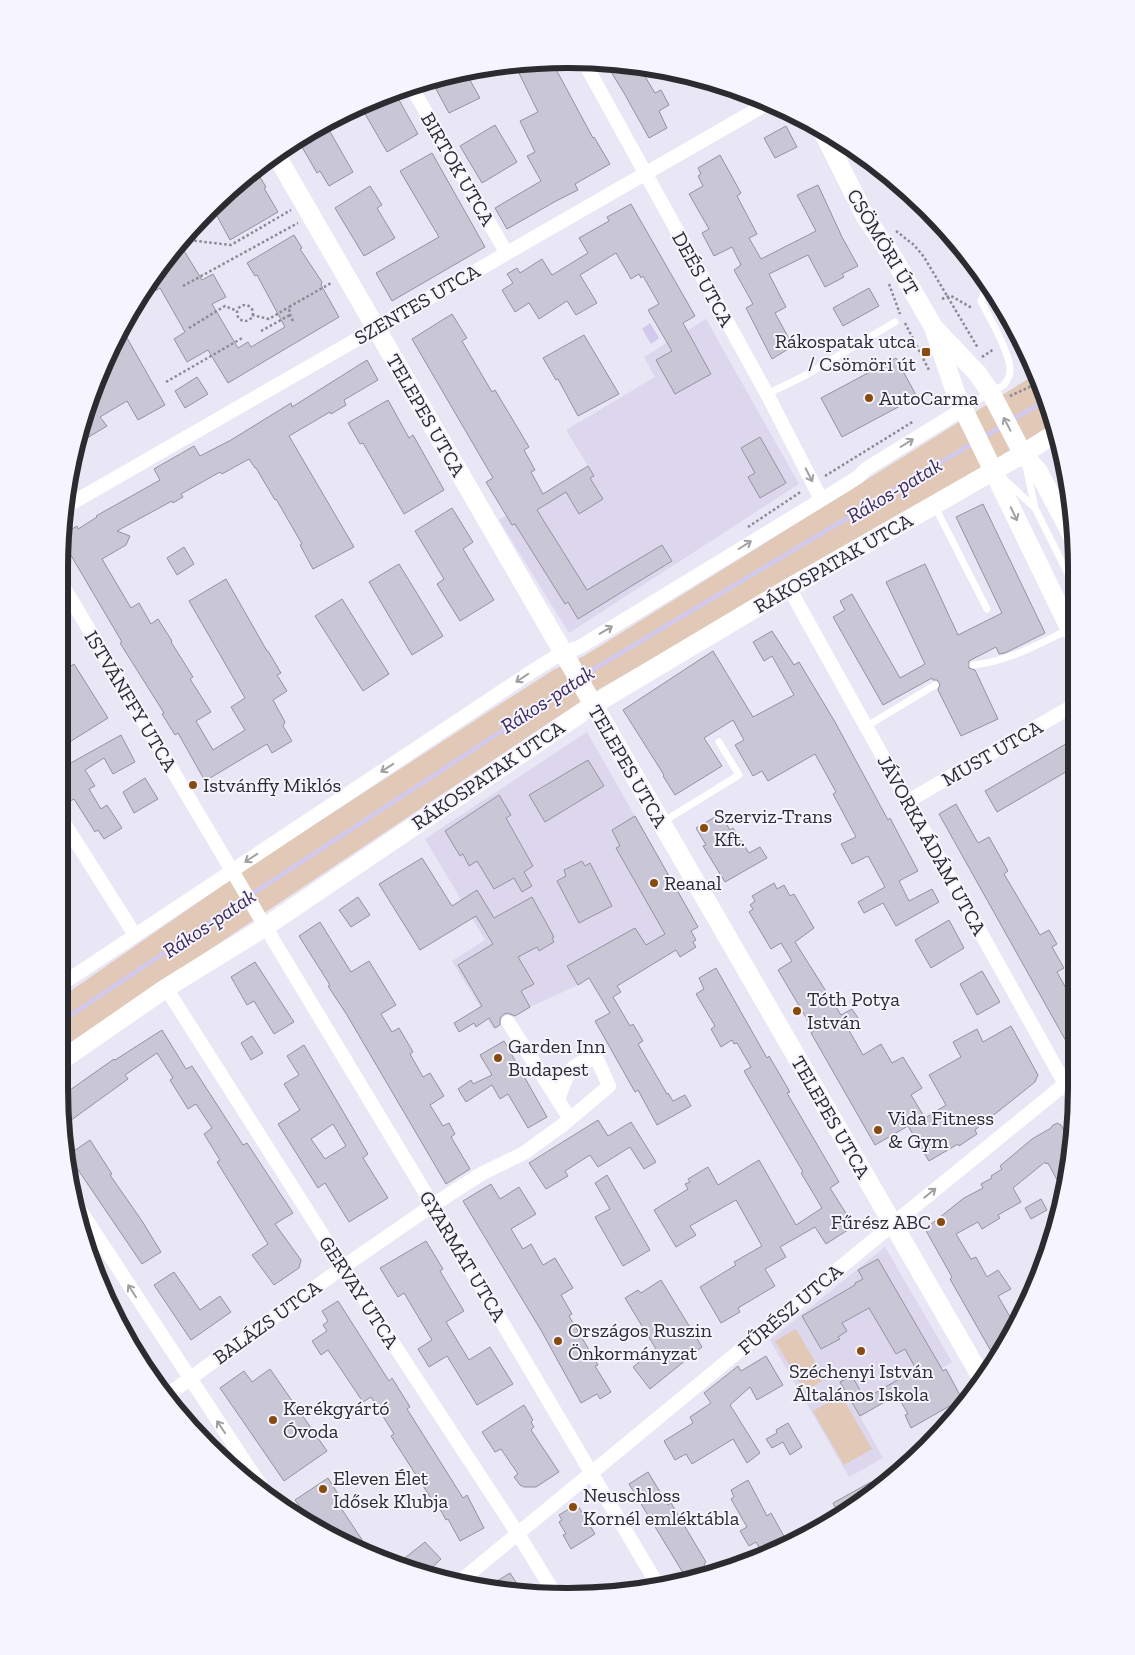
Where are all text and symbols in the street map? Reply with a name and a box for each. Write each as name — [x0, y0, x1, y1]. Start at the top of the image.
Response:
street label: BIRTOK UTCA — [416, 108, 501, 231]
street label: CSÖMÖRI ÚT — [842, 185, 924, 299]
street label: DEÉS UTCA — [667, 227, 739, 332]
street label: SZENTES UTCA — [350, 258, 485, 350]
place label: Rákospatak utca / Csömöri út — [775, 329, 917, 376]
marker: Rákospatak utca / Csömöri út — [920, 346, 932, 358]
street label: TELEPES UTCA — [381, 349, 471, 482]
place label: AutoCarma — [879, 386, 979, 410]
marker: AutoCarma — [863, 392, 875, 404]
one-way arrow — [1001, 417, 1011, 431]
one-way arrow — [900, 438, 914, 449]
water label: Rákos-patak — [842, 452, 946, 528]
one-way arrow — [805, 467, 814, 482]
one-way arrow — [1010, 506, 1019, 521]
street label: RÁKOSPATAK UTCA — [749, 507, 917, 618]
one-way arrow — [738, 540, 752, 550]
one-way arrow — [599, 625, 613, 635]
street label: ISTVÁNFFY UTCA — [80, 626, 183, 777]
water label: Rákos-patak — [496, 660, 598, 738]
one-way arrow — [515, 673, 529, 683]
street label: TELEPES UTCA — [583, 700, 673, 833]
street label: RÁKOSPATAK UTCA — [407, 714, 570, 835]
street label: MUST UTCA — [938, 714, 1047, 791]
street label: JÁVORKA ÁDÁM UTCA — [872, 751, 992, 940]
one-way arrow — [380, 763, 394, 773]
place label: Istvánffy Miklós — [203, 773, 341, 797]
marker: Istvánffy Miklós — [187, 779, 199, 791]
place label: Szerviz-Trans Kft. — [714, 804, 832, 851]
marker: Szerviz-Trans Kft. — [698, 822, 710, 834]
one-way arrow — [245, 853, 259, 863]
place label: Reanal — [664, 871, 722, 895]
marker: Reanal — [648, 877, 660, 889]
water label: Rákos-patak — [158, 883, 260, 963]
place label: Tóth Potya István — [807, 987, 900, 1034]
marker: Tóth Potya István — [791, 1005, 803, 1017]
place label: Garden Inn Budapest — [508, 1034, 606, 1081]
street label: TELEPES UTCA — [786, 1051, 876, 1184]
marker: Garden Inn Budapest — [492, 1052, 504, 1064]
place label: Vida Fitness & Gym — [887, 1106, 994, 1153]
marker: Vida Fitness & Gym — [872, 1124, 884, 1136]
street label: GYARMAT UTCA — [415, 1186, 512, 1327]
one-way arrow — [924, 1188, 937, 1199]
place label: Fűrész ABC — [831, 1210, 931, 1234]
marker: Fűrész ABC — [935, 1216, 947, 1228]
street label: GERVAY UTCA — [314, 1231, 405, 1354]
street label: FŰRÉSZ UTCA — [733, 1258, 848, 1360]
street label: BALÁZS UTCA — [208, 1274, 327, 1369]
one-way arrow — [127, 1284, 138, 1298]
place label: Országos Ruszin Önkormányzat — [568, 1318, 712, 1365]
marker: Országos Ruszin Önkormányzat — [552, 1335, 564, 1347]
marker: Széchenyi István Általános Iskola — [855, 1345, 867, 1357]
place label: Széchenyi István Általános Iskola — [789, 1359, 934, 1406]
place label: Kerékgyártó Óvoda — [283, 1396, 390, 1443]
marker: Kerékgyártó Óvoda — [267, 1414, 279, 1426]
one-way arrow — [216, 1420, 227, 1434]
place label: Eleven Élet Idősek Klubja — [333, 1466, 448, 1513]
marker: Eleven Élet Idősek Klubja — [317, 1483, 329, 1495]
place label: Neuschloss Kornél emléktábla — [583, 1483, 740, 1530]
marker: Neuschloss Kornél emléktábla — [567, 1501, 579, 1513]

